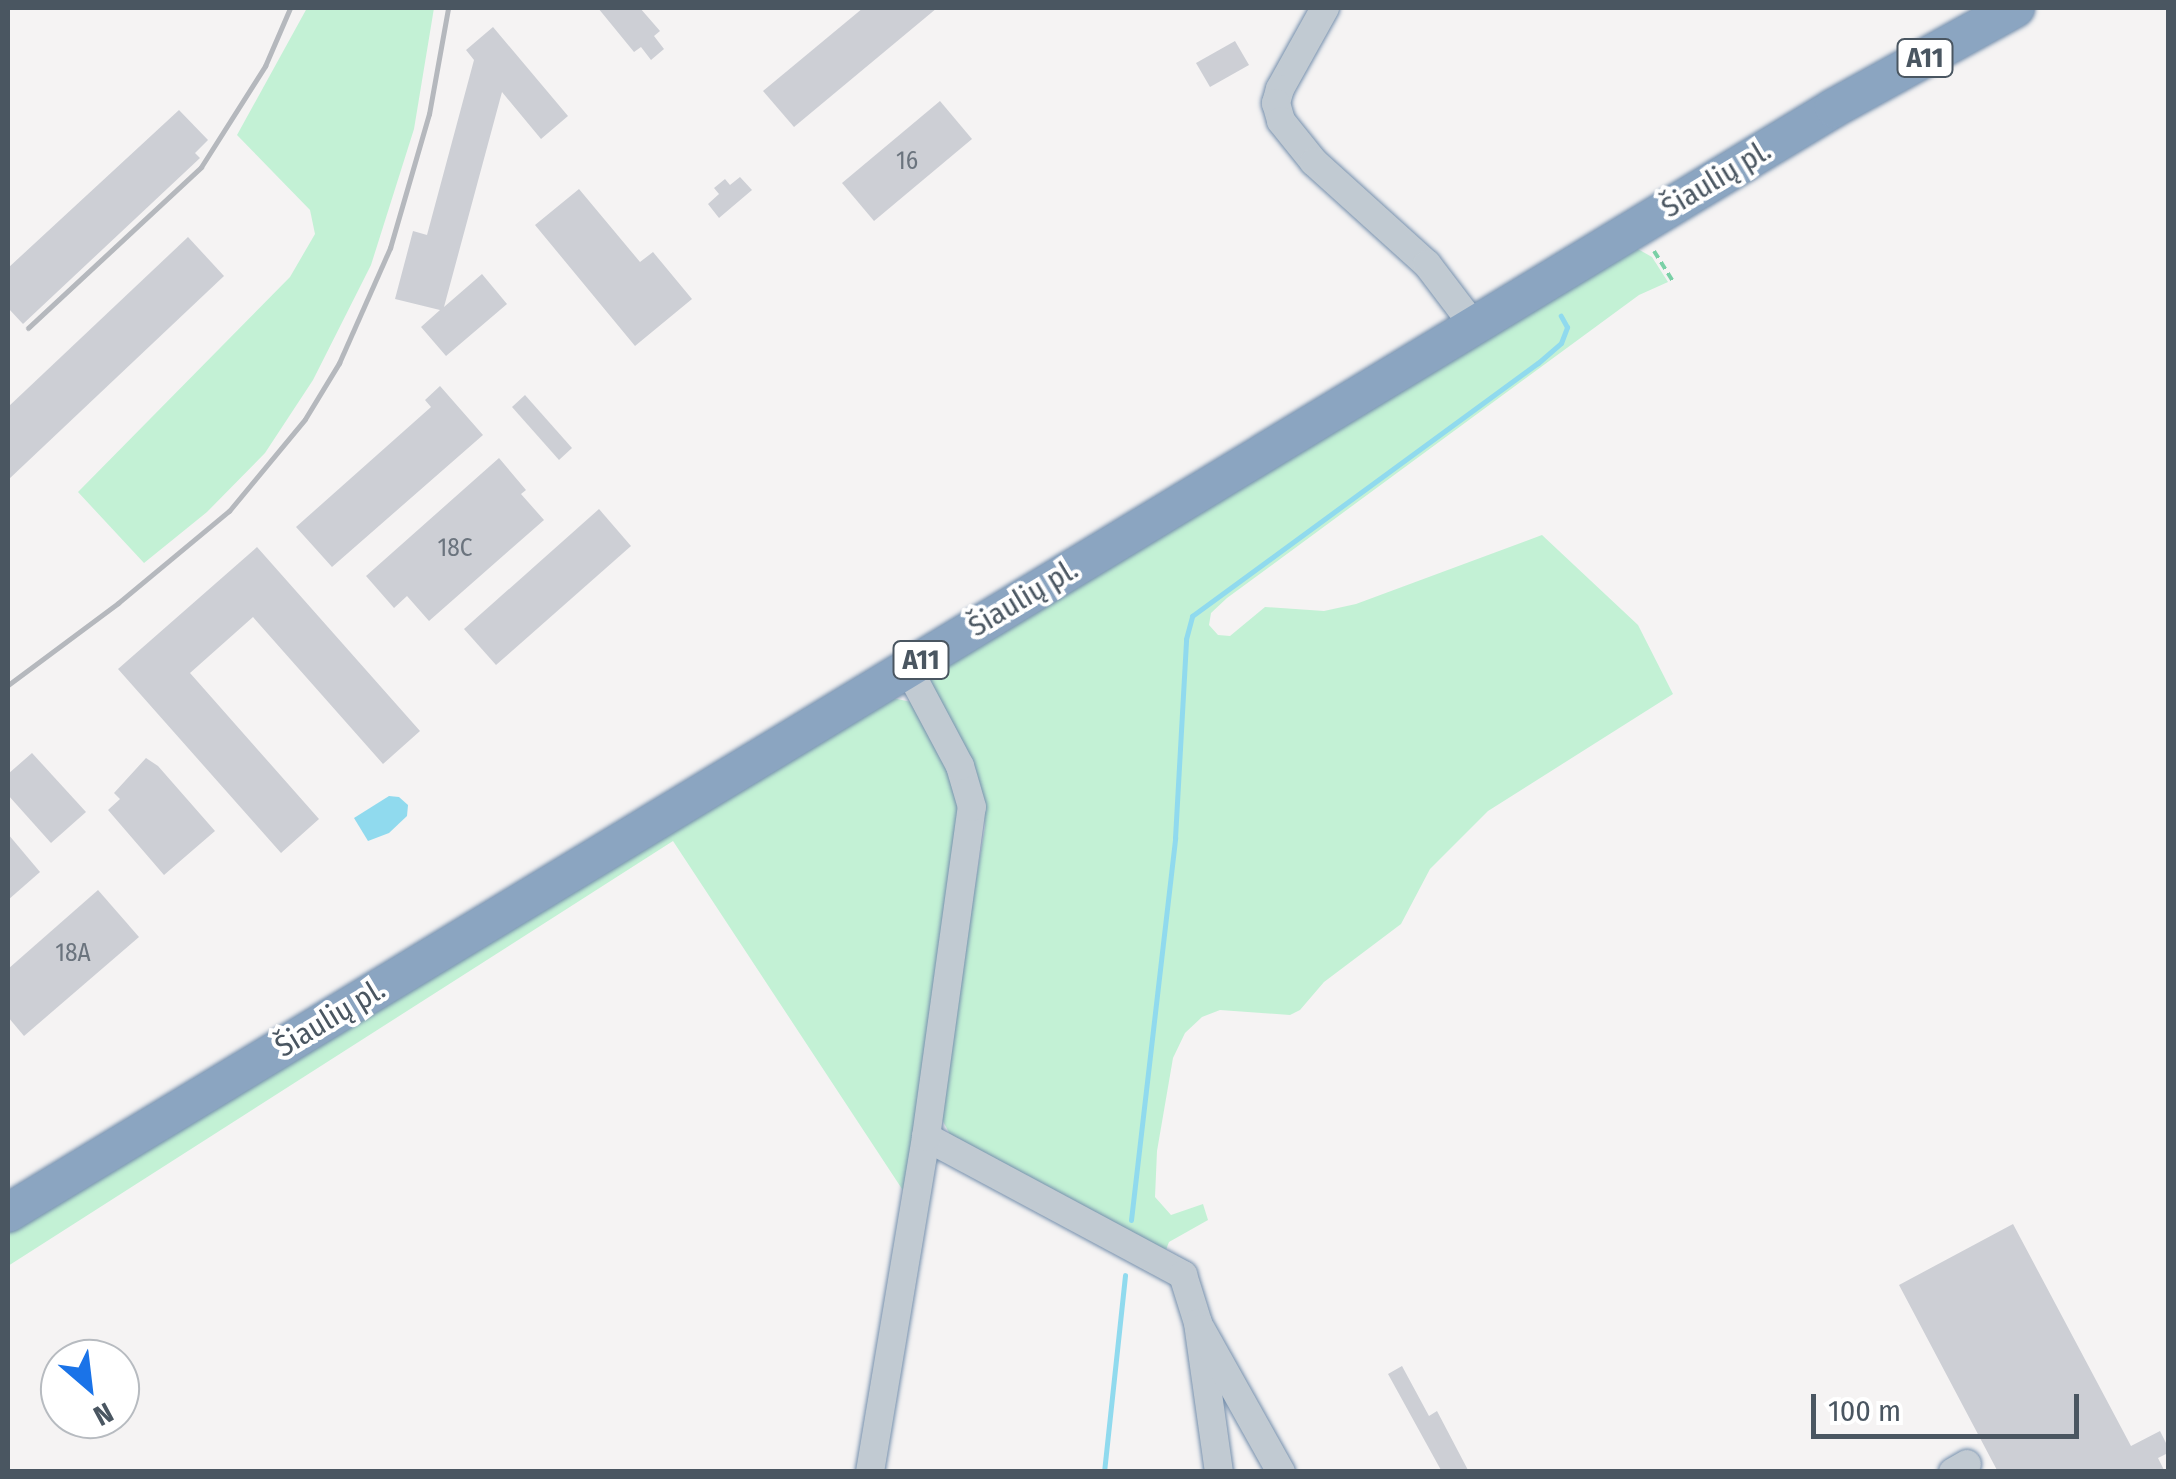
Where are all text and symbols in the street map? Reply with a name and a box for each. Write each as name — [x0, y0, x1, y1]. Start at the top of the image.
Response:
road number: A11 — [1895, 35, 1955, 81]
street label: Šiaulių pl. — [1655, 132, 1777, 226]
house number: 16 — [896, 146, 918, 176]
house number: 18C — [438, 533, 472, 563]
street label: Šiaulių pl. — [962, 551, 1084, 645]
road number: A11 — [891, 637, 951, 683]
house number: 18A — [55, 938, 91, 968]
street label: Šiaulių pl. — [269, 971, 391, 1065]
north arrow — [40, 1339, 140, 1439]
scale bar — [1816, 1374, 2084, 1436]
text: 100 m — [1828, 1393, 1901, 1429]
text: N — [88, 1396, 119, 1433]

